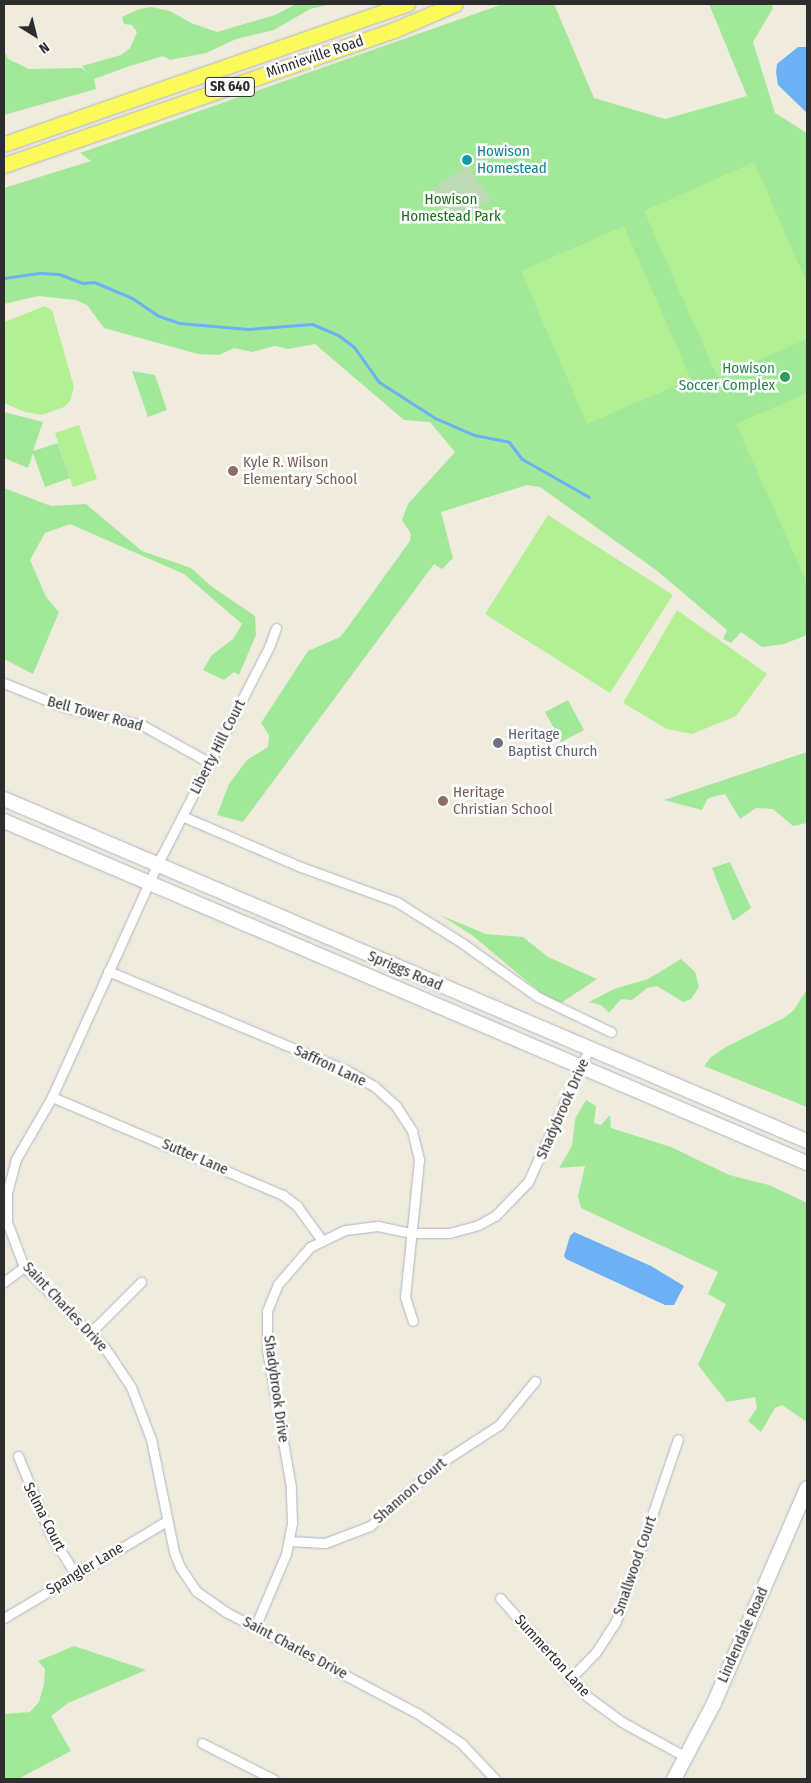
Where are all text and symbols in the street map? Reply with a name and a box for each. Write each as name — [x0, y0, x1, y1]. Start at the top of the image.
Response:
north arrow — [10, 10, 60, 60]
street label: Minnieville Road — [264, 32, 366, 82]
text: N — [36, 38, 53, 57]
road number: SR 640 — [204, 75, 256, 98]
place label: Howison Homestead — [477, 142, 547, 177]
marker: Howison Homestead — [461, 154, 473, 166]
park label: Howison Homestead Park — [401, 190, 501, 225]
place label: Howison Soccer Complex — [679, 359, 775, 394]
marker: Howison Soccer Complex — [779, 371, 791, 383]
place label: Kyle R. Wilson Elementary School — [243, 453, 357, 488]
marker: Kyle R. Wilson Elementary School — [227, 465, 239, 477]
street label: Bell Tower Road — [45, 693, 145, 735]
street label: Liberty Hill Court — [186, 697, 250, 797]
place label: Heritage Baptist Church — [508, 725, 597, 760]
marker: Heritage Baptist Church — [492, 737, 504, 749]
place label: Heritage Christian School — [453, 783, 553, 818]
marker: Heritage Christian School — [437, 795, 449, 807]
street label: Spriggs Road — [365, 947, 445, 995]
street label: Saffron Lane — [291, 1042, 369, 1090]
street label: Shadybrook Drive — [533, 1056, 593, 1162]
street label: Sutter Lane — [159, 1135, 231, 1179]
street label: Saint Charles Drive — [19, 1259, 111, 1355]
street label: Shadybrook Drive — [260, 1334, 292, 1444]
street label: Shannon Court — [370, 1454, 450, 1528]
street label: Selma Court — [19, 1480, 69, 1554]
street label: Smallwood Court — [609, 1514, 661, 1618]
street label: Spangler Lane — [43, 1539, 127, 1599]
street label: Lindendale Road — [714, 1584, 772, 1686]
street label: Summerton Lane — [510, 1611, 594, 1701]
street label: Saint Charles Drive — [240, 1613, 350, 1683]

